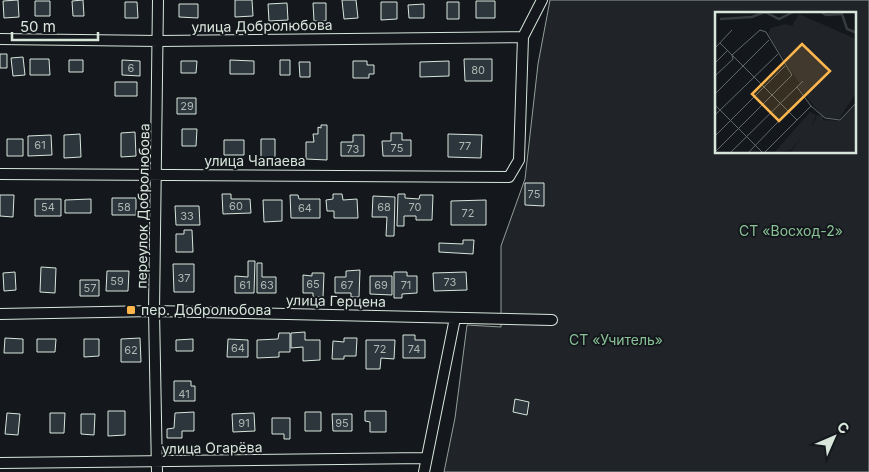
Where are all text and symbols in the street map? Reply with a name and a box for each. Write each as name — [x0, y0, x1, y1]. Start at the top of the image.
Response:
scale bar — [12, 10, 99, 42]
inset map — [715, 12, 856, 154]
street label: улица Добролюбова — [191, 16, 333, 35]
text: 50 m — [20, 17, 56, 36]
house number: 6 — [128, 61, 135, 75]
house number: 80 — [471, 63, 485, 77]
house number: 29 — [180, 99, 194, 113]
street label: переулок Добролюбова — [133, 123, 152, 289]
house number: 61 — [34, 138, 46, 152]
house number: 77 — [459, 139, 471, 153]
house number: 75 — [391, 141, 404, 155]
house number: 73 — [347, 142, 360, 156]
street label: улица Чапаева — [204, 152, 306, 169]
house number: 75 — [528, 187, 541, 201]
house number: 60 — [229, 199, 243, 213]
house number: 54 — [41, 200, 55, 214]
house number: 58 — [117, 200, 131, 214]
house number: 68 — [377, 200, 391, 214]
house number: 70 — [409, 200, 422, 214]
house number: 64 — [298, 201, 312, 215]
house number: 72 — [462, 206, 474, 220]
house number: 33 — [180, 209, 194, 223]
park label: СТ «Восход-2» — [739, 222, 843, 239]
house number: 37 — [177, 271, 191, 285]
house number: 59 — [110, 274, 124, 288]
house number: 73 — [444, 275, 457, 289]
house number: 65 — [306, 277, 320, 291]
house number: 61 — [239, 278, 251, 292]
house number: 63 — [260, 278, 274, 292]
house number: 67 — [340, 278, 354, 292]
house number: 69 — [374, 278, 388, 292]
house number: 71 — [401, 278, 411, 292]
house number: 57 — [84, 281, 96, 295]
street label: улица Герцена — [286, 291, 386, 310]
place label: пер. Добролюбова — [141, 301, 271, 318]
marker: пер. Добролюбова — [125, 304, 137, 316]
park label: СТ «Учитель» — [569, 331, 663, 348]
house number: 64 — [231, 341, 245, 355]
house number: 72 — [374, 342, 386, 356]
house number: 74 — [408, 342, 420, 356]
house number: 62 — [124, 343, 138, 357]
house number: 41 — [178, 387, 190, 401]
north arrow — [809, 412, 859, 462]
house number: 91 — [238, 416, 250, 430]
house number: 95 — [335, 416, 349, 430]
text: С — [834, 418, 853, 437]
street label: улица Огарёва — [161, 438, 263, 457]

